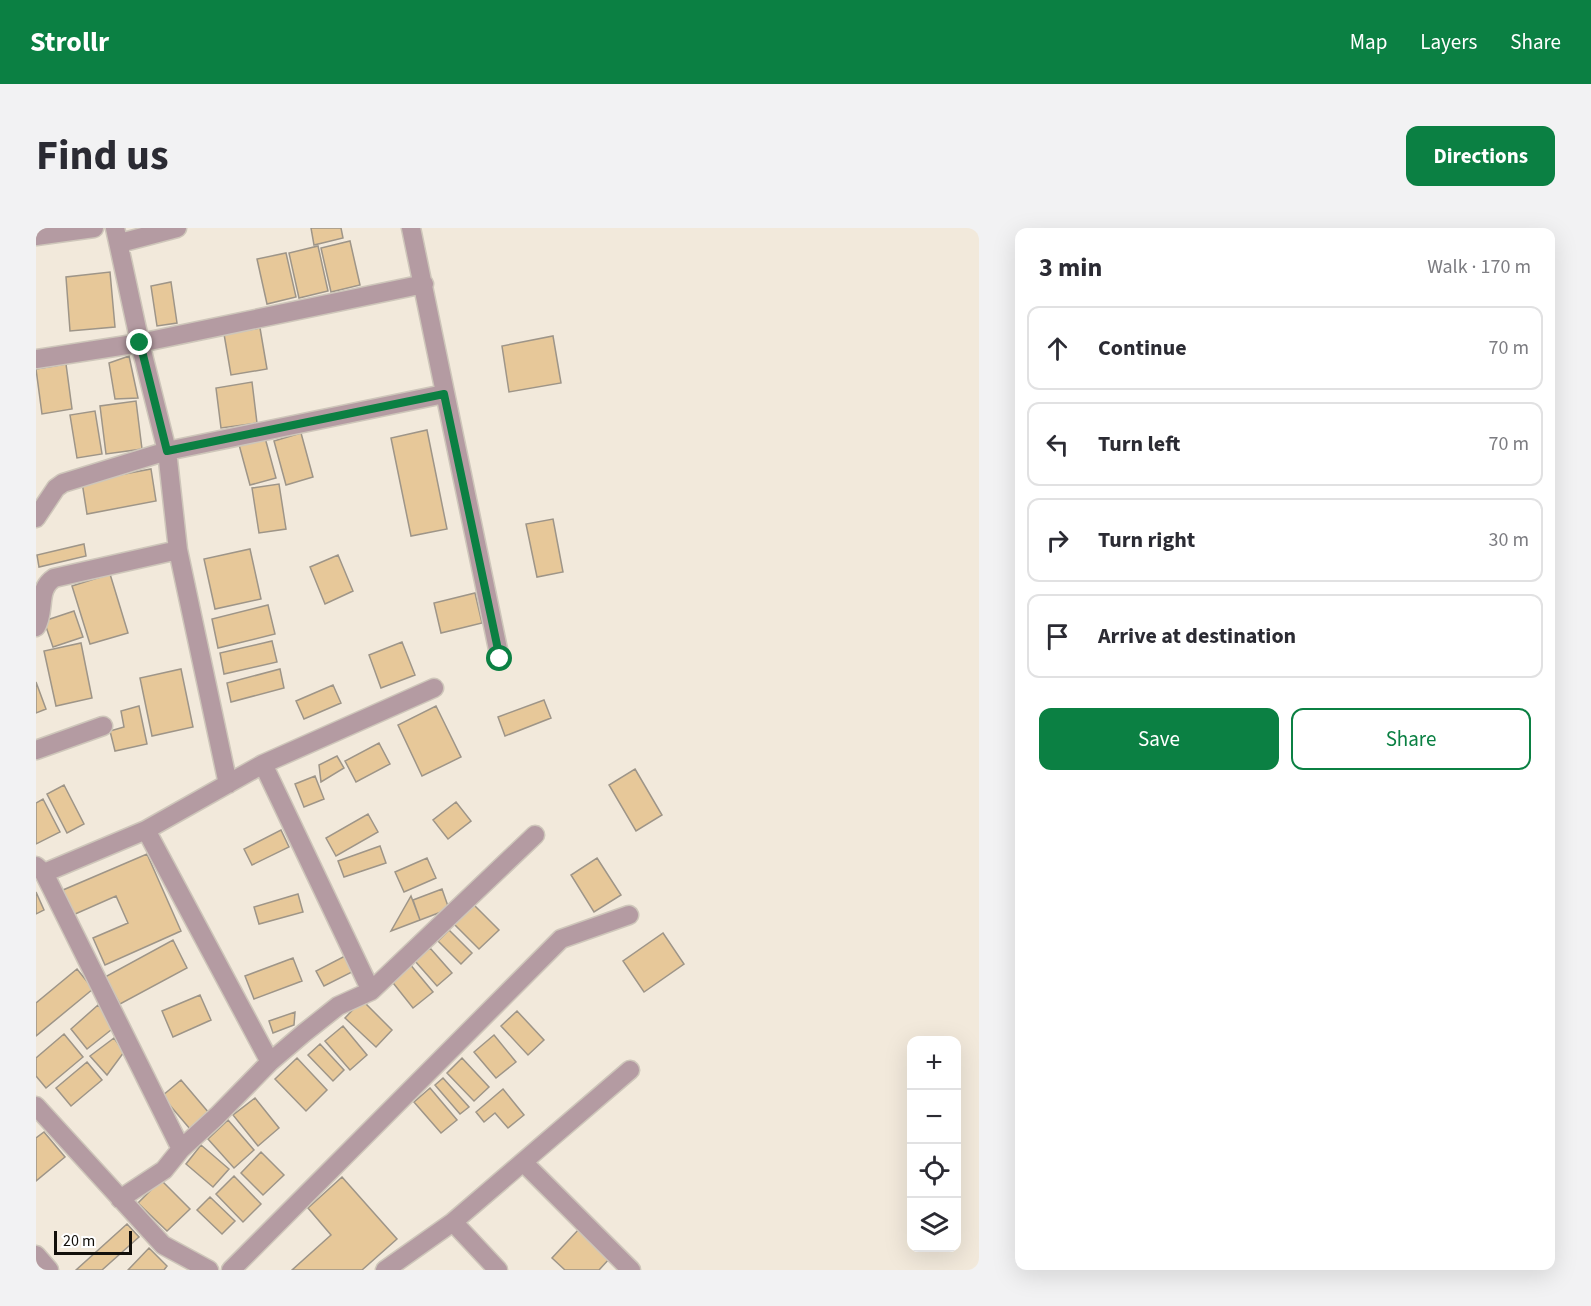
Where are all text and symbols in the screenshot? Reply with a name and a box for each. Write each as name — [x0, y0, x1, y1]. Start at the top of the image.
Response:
text: Strollr — [30, 22, 109, 62]
text: Map — [1350, 27, 1387, 57]
text: Layers — [1420, 27, 1477, 57]
text: Share — [1510, 27, 1561, 57]
text: Find us — [36, 126, 169, 186]
button: Directions — [1406, 126, 1555, 186]
text: 3 min — [1039, 249, 1102, 286]
text: Walk · 170 m — [1427, 253, 1531, 281]
route end — [126, 329, 152, 355]
icon: ahead — [1041, 332, 1074, 365]
text: Continue — [1098, 332, 1187, 364]
text: 70 m — [1489, 334, 1529, 362]
icon: left — [1041, 428, 1074, 461]
text: Turn left — [1098, 428, 1180, 460]
text: 70 m — [1489, 430, 1529, 458]
icon: right — [1041, 524, 1074, 557]
text: Turn right — [1098, 524, 1195, 556]
text: 30 m — [1489, 526, 1529, 554]
icon: arrive — [1041, 620, 1074, 653]
text: Arrive at destination — [1098, 620, 1296, 652]
route start — [486, 645, 512, 671]
button: Save — [1039, 708, 1279, 770]
button: Share — [1291, 708, 1531, 770]
map controls — [907, 1036, 961, 1252]
button: + — [907, 1036, 961, 1090]
button: − — [907, 1090, 961, 1144]
button: locate — [907, 1144, 961, 1198]
button: layers — [907, 1198, 961, 1252]
scale bar — [54, 1228, 132, 1256]
text: 20 m — [63, 1230, 95, 1252]

